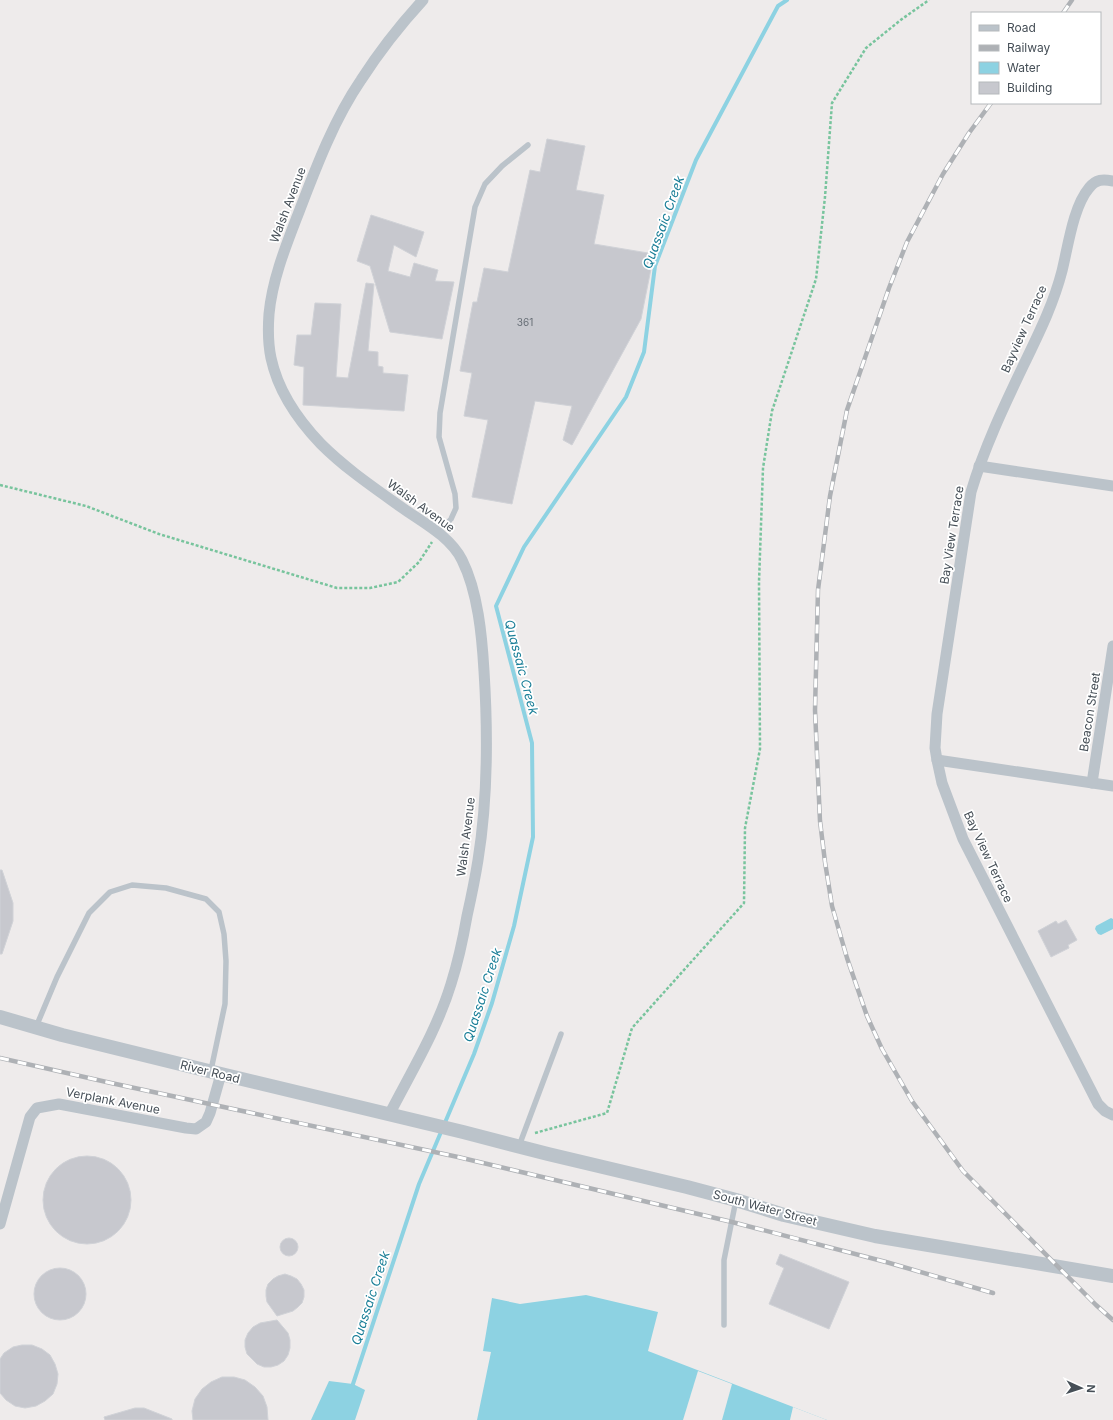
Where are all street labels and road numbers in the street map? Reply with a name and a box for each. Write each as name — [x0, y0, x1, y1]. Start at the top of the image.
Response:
street label: Walsh Avenue — [266, 165, 309, 245]
street label: Bayview Terrace — [997, 283, 1050, 375]
street label: Walsh Avenue — [385, 476, 458, 535]
street label: Bay View Terrace — [936, 485, 967, 585]
street label: Beacon Street — [1076, 671, 1103, 753]
street label: Walsh Avenue — [453, 796, 478, 877]
street label: Bay View Terrace — [961, 809, 1016, 905]
street label: River Road — [179, 1057, 242, 1086]
street label: Verplank Avenue — [65, 1084, 161, 1117]
street label: South Water Street — [712, 1186, 819, 1229]

